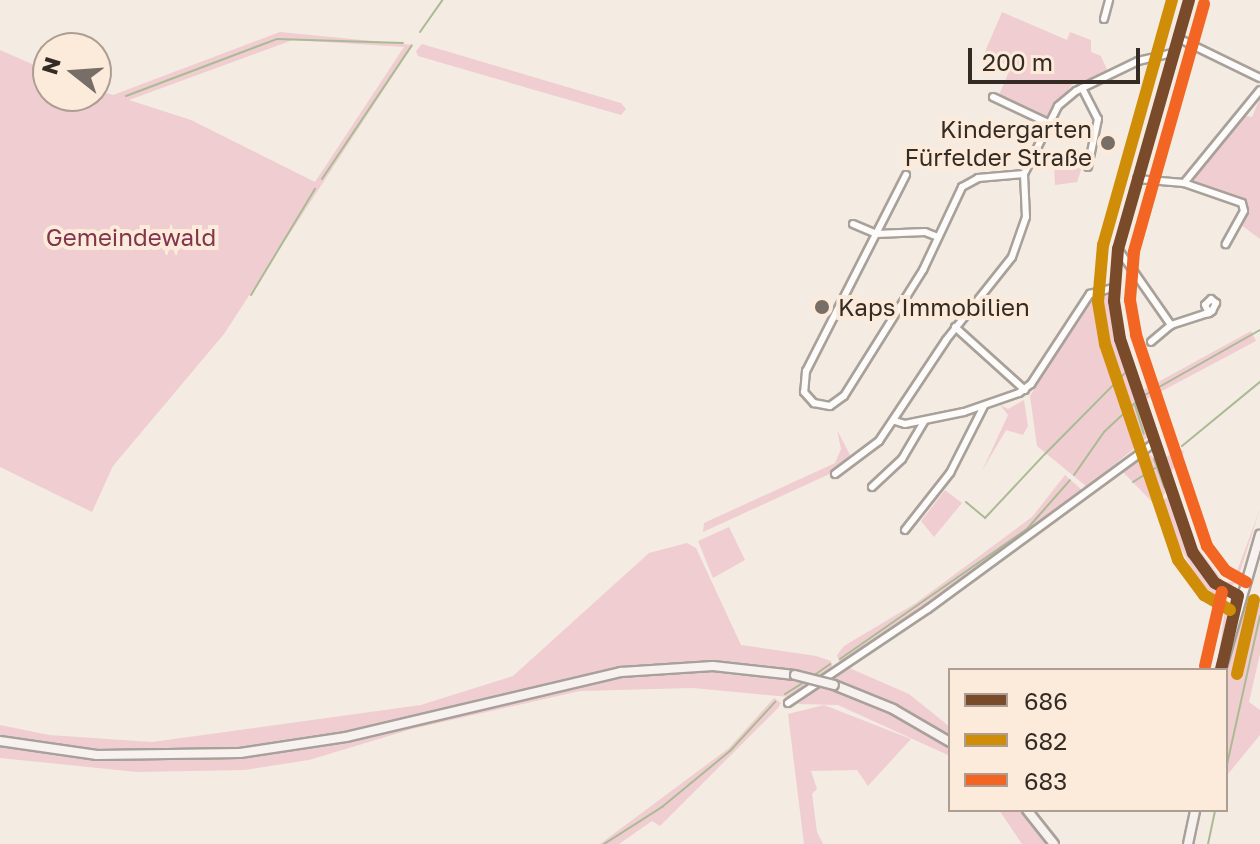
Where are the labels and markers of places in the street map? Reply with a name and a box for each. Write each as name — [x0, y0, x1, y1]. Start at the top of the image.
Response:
place label: Kindergarten Fürfelder Straße — [904, 115, 1092, 171]
marker: Kindergarten Fürfelder Straße — [1099, 134, 1117, 152]
place label: Kaps Immobilien — [838, 293, 1030, 321]
marker: Kaps Immobilien — [813, 298, 831, 316]

